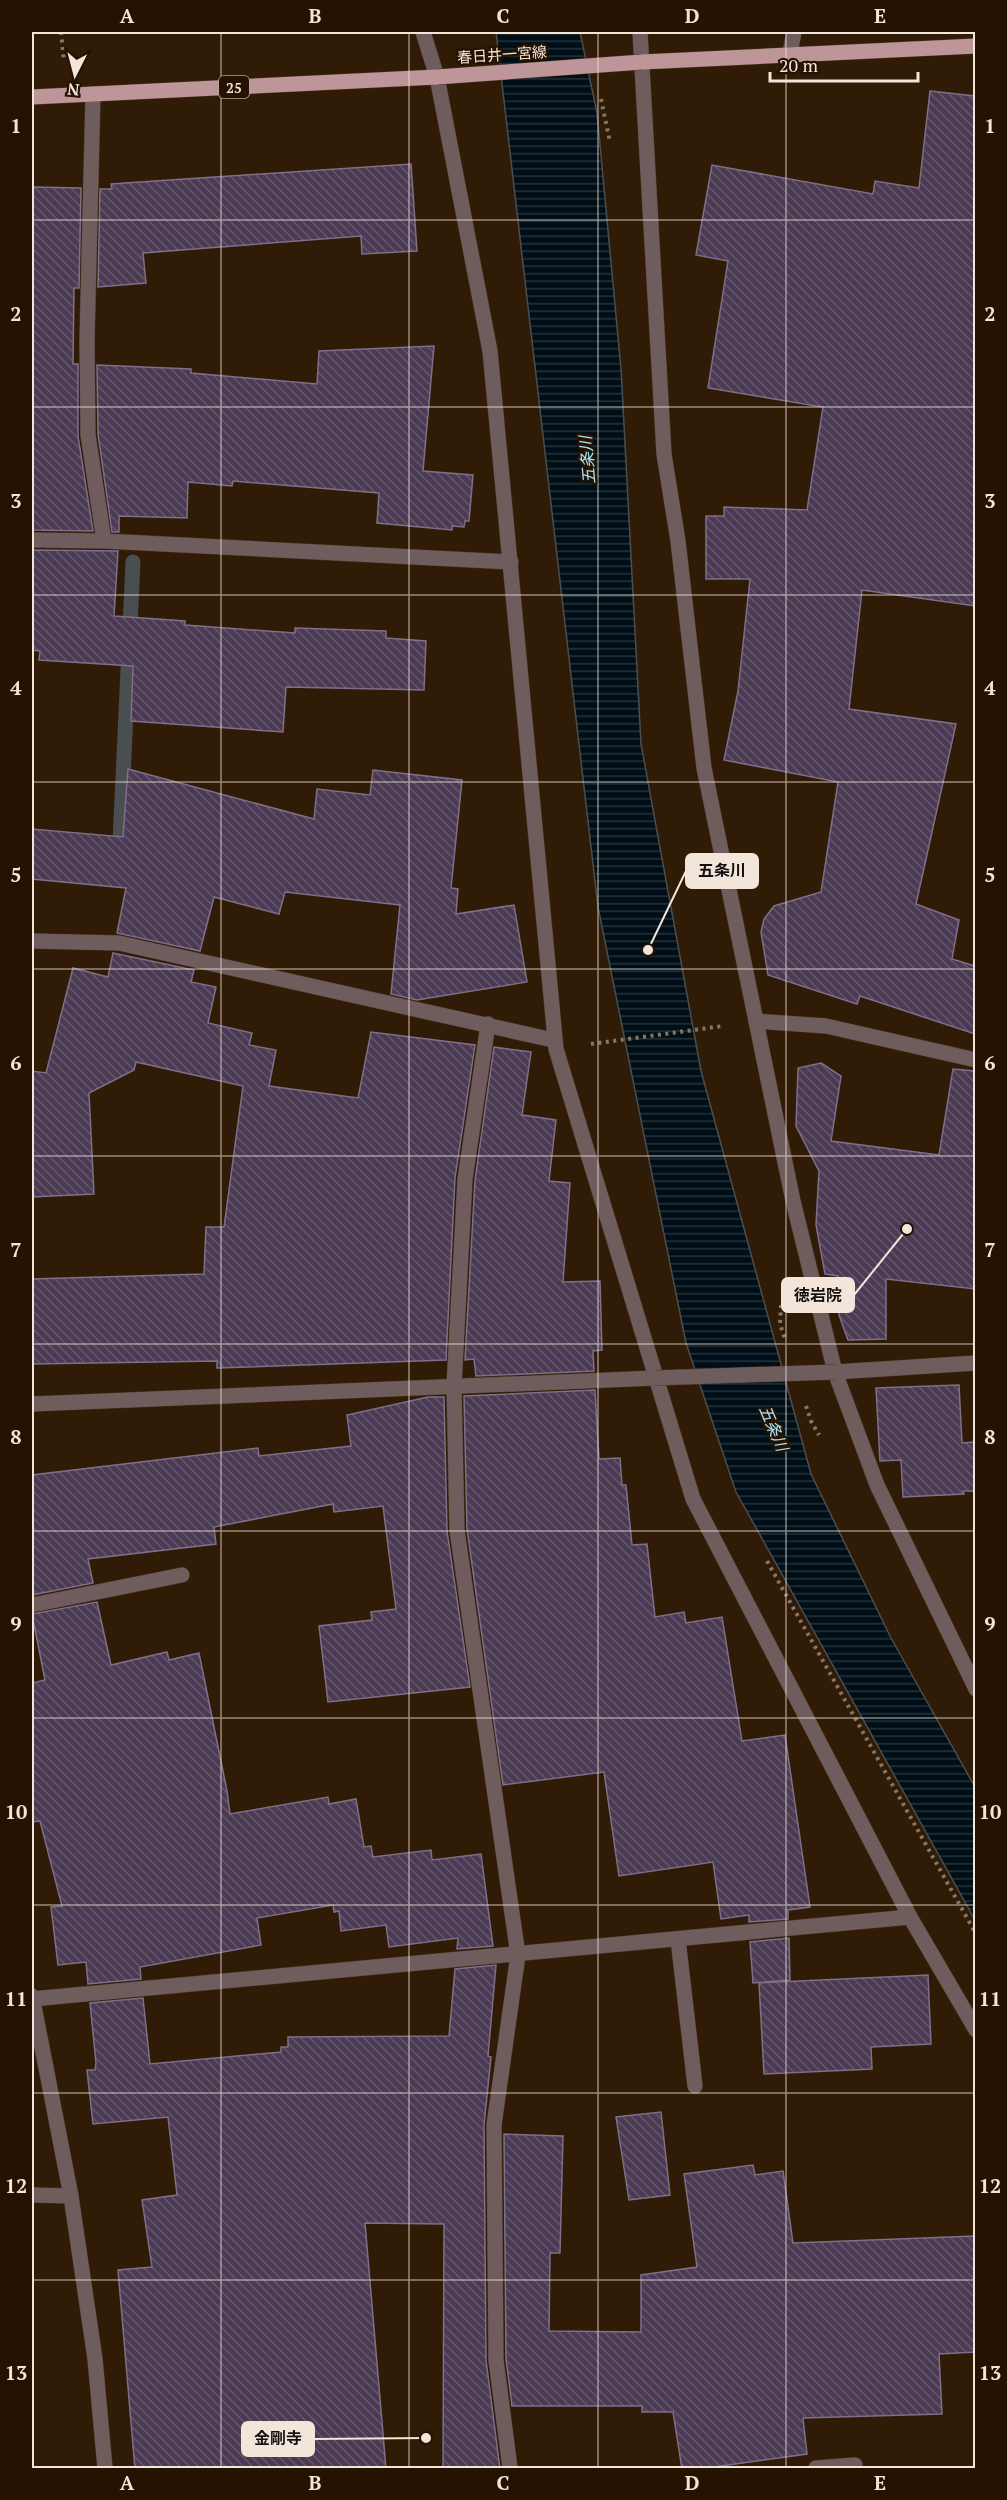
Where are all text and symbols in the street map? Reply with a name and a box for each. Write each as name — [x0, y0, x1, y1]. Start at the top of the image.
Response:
text: A — [120, 2, 135, 29]
text: B — [309, 2, 322, 29]
text: C — [496, 2, 510, 29]
text: D — [685, 2, 699, 29]
text: E — [874, 2, 886, 29]
street label: 春日井一宮線 — [456, 41, 548, 67]
north arrow — [45, 45, 105, 105]
scale bar — [770, 45, 918, 83]
text: 20 m — [779, 53, 819, 77]
road number: 25 — [219, 76, 249, 98]
text: N — [66, 78, 81, 101]
text: 1 — [10, 112, 22, 139]
text: 1 — [984, 112, 996, 139]
text: 2 — [10, 300, 22, 327]
text: 2 — [984, 300, 996, 327]
water label: 五条川 — [574, 433, 600, 485]
text: 3 — [10, 487, 22, 514]
text: 3 — [984, 487, 996, 514]
text: 4 — [10, 674, 22, 701]
text: 4 — [984, 674, 996, 701]
callout: 五条川 — [686, 854, 758, 888]
text: 五条川 — [698, 859, 746, 881]
text: 5 — [10, 861, 22, 888]
text: 5 — [984, 861, 996, 888]
text: 6 — [10, 1049, 22, 1076]
text: 6 — [984, 1049, 996, 1076]
text: 7 — [10, 1236, 22, 1263]
text: 7 — [984, 1236, 996, 1263]
callout: 徳岩院 — [782, 1278, 854, 1312]
text: 徳岩院 — [794, 1284, 842, 1306]
water label: 五条川 — [754, 1402, 794, 1456]
text: 8 — [10, 1423, 22, 1450]
text: 8 — [984, 1423, 996, 1450]
text: 9 — [10, 1610, 22, 1637]
text: 9 — [984, 1610, 996, 1637]
text: 10 — [5, 1798, 27, 1825]
text: 10 — [979, 1798, 1001, 1825]
text: 11 — [5, 1985, 27, 2012]
text: 11 — [979, 1985, 1001, 2012]
text: 12 — [5, 2172, 27, 2199]
text: 12 — [979, 2172, 1001, 2199]
text: 13 — [5, 2359, 27, 2386]
text: 13 — [979, 2359, 1001, 2386]
callout: 金剛寺 — [242, 2422, 314, 2456]
text: 金剛寺 — [254, 2427, 302, 2449]
text: A — [120, 2469, 135, 2496]
text: B — [309, 2469, 322, 2496]
text: C — [496, 2469, 510, 2496]
text: D — [685, 2469, 699, 2496]
text: E — [874, 2469, 886, 2496]

